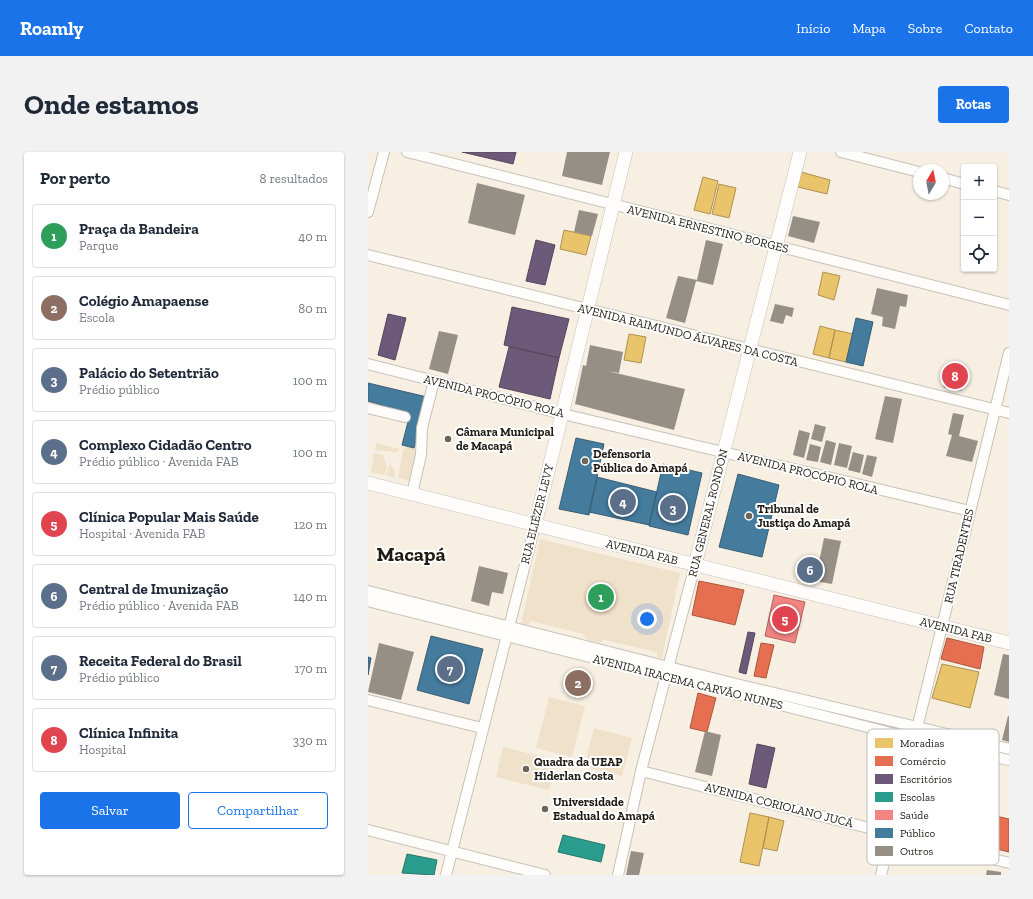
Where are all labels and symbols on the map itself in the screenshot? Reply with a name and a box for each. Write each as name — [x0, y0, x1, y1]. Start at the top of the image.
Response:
north arrow — [913, 164, 949, 200]
street label: AVENIDA ERNESTINO BORGES — [626, 202, 790, 256]
street label: AVENIDA RAIMUNDO ÁLVARES DA COSTA — [576, 300, 800, 369]
pin: 8 — [942, 361, 968, 391]
street label: AVENIDA PROCÓPIO ROLA — [422, 371, 566, 420]
place label: Câmara Municipal de Macapá — [456, 425, 554, 453]
marker: Câmara Municipal de Macapá — [443, 434, 453, 444]
place label: Defensoria Pública do Amapá — [593, 447, 688, 475]
street label: RUA GENERAL RONDON — [685, 447, 731, 579]
street label: AVENIDA PROCÓPIO ROLA — [736, 448, 880, 497]
marker: Defensoria Pública do Amapá — [580, 456, 590, 466]
street label: RUA ELIÉZER LEVY — [517, 462, 556, 566]
pin: 4 — [610, 487, 636, 517]
pin: 3 — [660, 493, 686, 523]
place label: Tribunal de Justiça do Amapá — [757, 502, 850, 530]
street label: RUA TIRADENTES — [941, 507, 977, 605]
marker: Tribunal de Justiça do Amapá — [744, 511, 754, 521]
street label: AVENIDA FAB — [604, 536, 680, 568]
district label: Macapá — [376, 542, 446, 566]
pin: 6 — [797, 555, 823, 585]
pin: 1 — [588, 582, 614, 612]
pin: 5 — [772, 604, 798, 634]
your location — [637, 609, 657, 629]
street label: AVENIDA FAB — [918, 614, 994, 646]
street label: AVENIDA IRACEMA CARVÃO NUNES — [592, 652, 784, 712]
pin: 7 — [437, 654, 463, 684]
pin: 2 — [565, 668, 591, 698]
legend — [867, 729, 999, 865]
text: Moradias — [900, 737, 944, 750]
place label: Quadra da UEAP Hiderlan Costa — [534, 755, 623, 783]
text: Comércio — [900, 755, 946, 768]
marker: Quadra da UEAP Hiderlan Costa — [521, 764, 531, 774]
text: Escritórios — [900, 773, 952, 786]
street label: AVENIDA CORIOLANO JUCÁ — [703, 779, 855, 830]
text: Escolas — [900, 791, 935, 804]
place label: Universidade Estadual do Amapá — [553, 795, 655, 823]
marker: Universidade Estadual do Amapá — [540, 804, 550, 814]
text: Saúde — [900, 809, 929, 822]
text: Público — [900, 827, 935, 840]
text: Outros — [900, 845, 934, 858]

